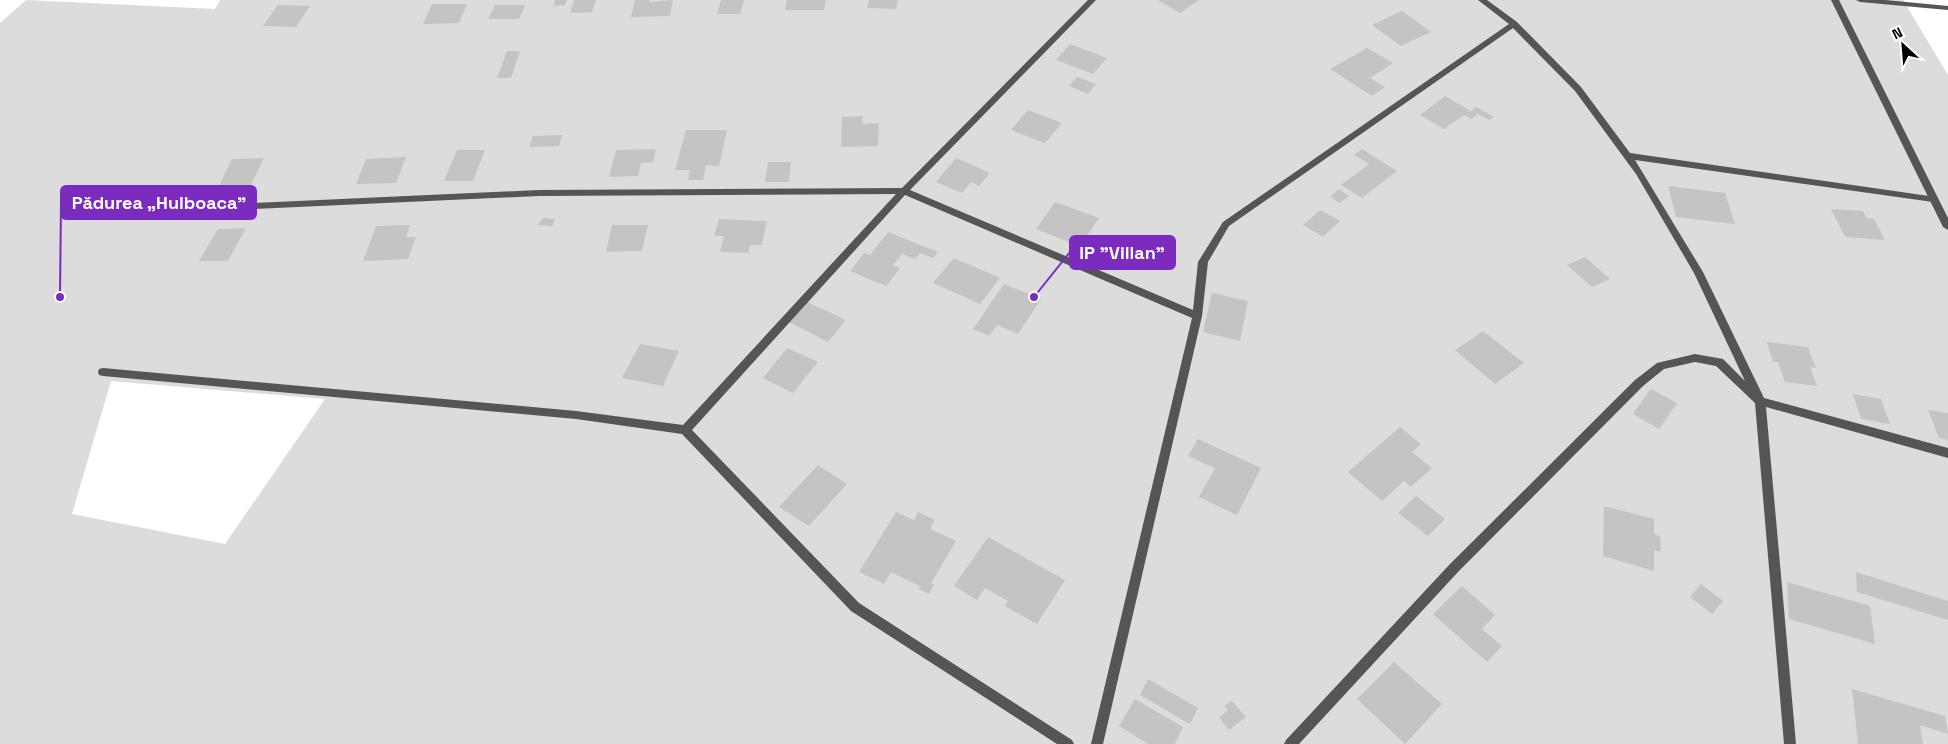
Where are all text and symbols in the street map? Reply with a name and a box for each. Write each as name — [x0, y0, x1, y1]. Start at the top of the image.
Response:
north arrow — [1878, 20, 1928, 70]
text: N — [1889, 23, 1905, 43]
callout: Pădurea „Hulboaca” — [61, 186, 256, 219]
text: Pădurea „Hulboaca” — [72, 191, 246, 214]
callout: IP "Villan" — [1070, 236, 1175, 269]
text: IP "Villan" — [1079, 241, 1165, 264]

